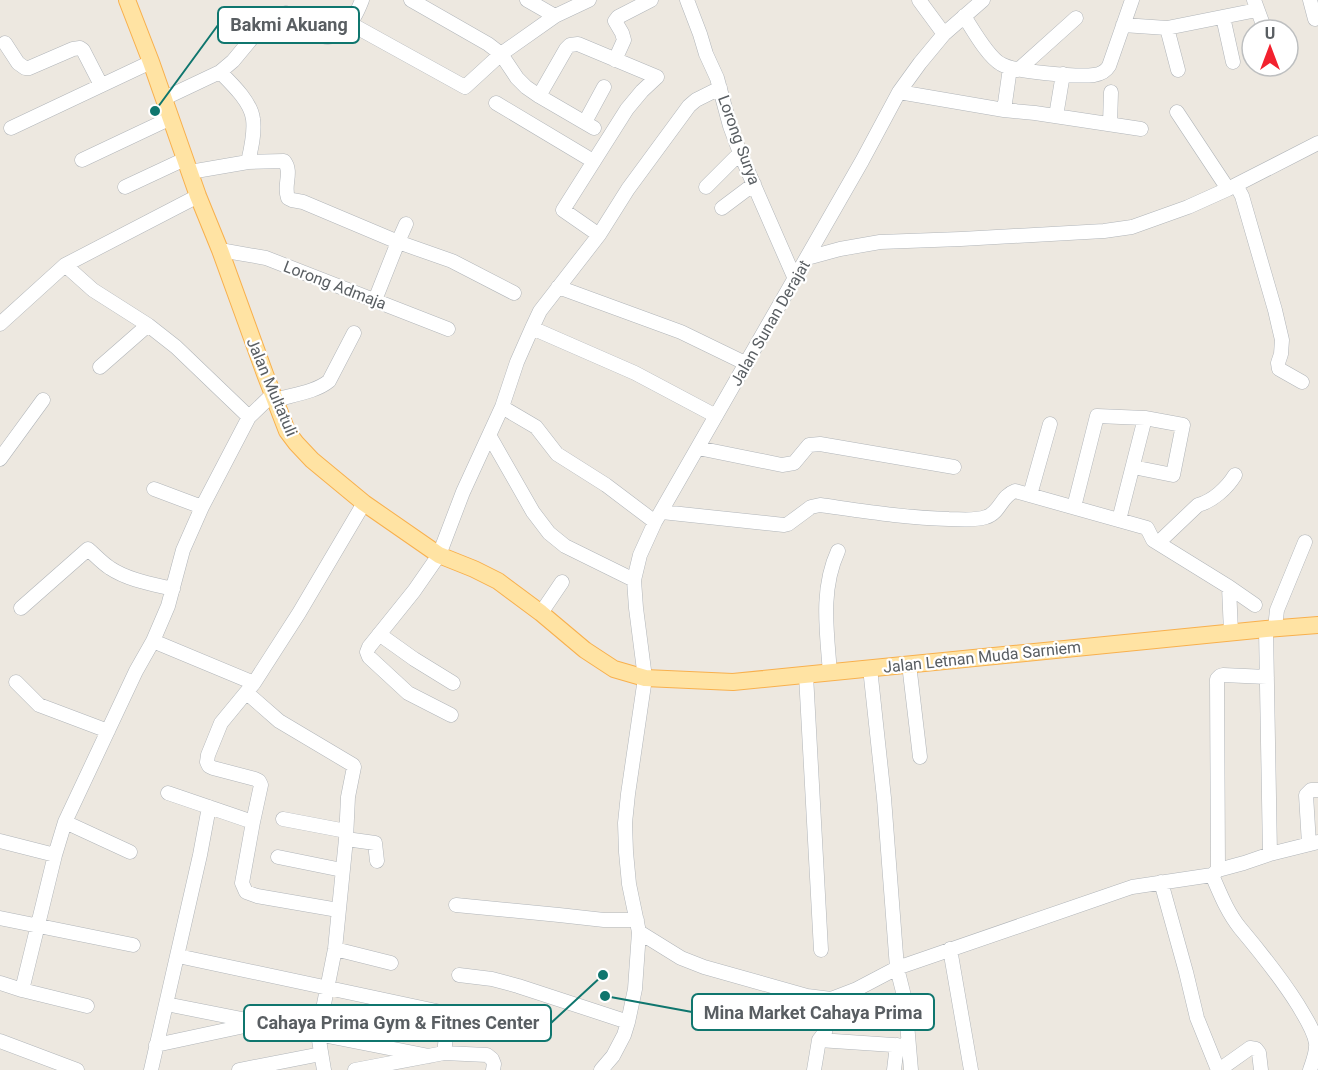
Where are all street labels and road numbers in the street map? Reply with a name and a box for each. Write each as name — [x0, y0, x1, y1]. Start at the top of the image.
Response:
street label: Lorong Surya — [714, 93, 764, 187]
street label: Lorong Admaja — [281, 257, 389, 313]
street label: Jalan Sunan Derajat — [726, 257, 814, 389]
street label: Jalan Multatuli — [243, 335, 301, 439]
street label: Jalan Letnan Muda Sarniem — [882, 637, 1082, 677]

